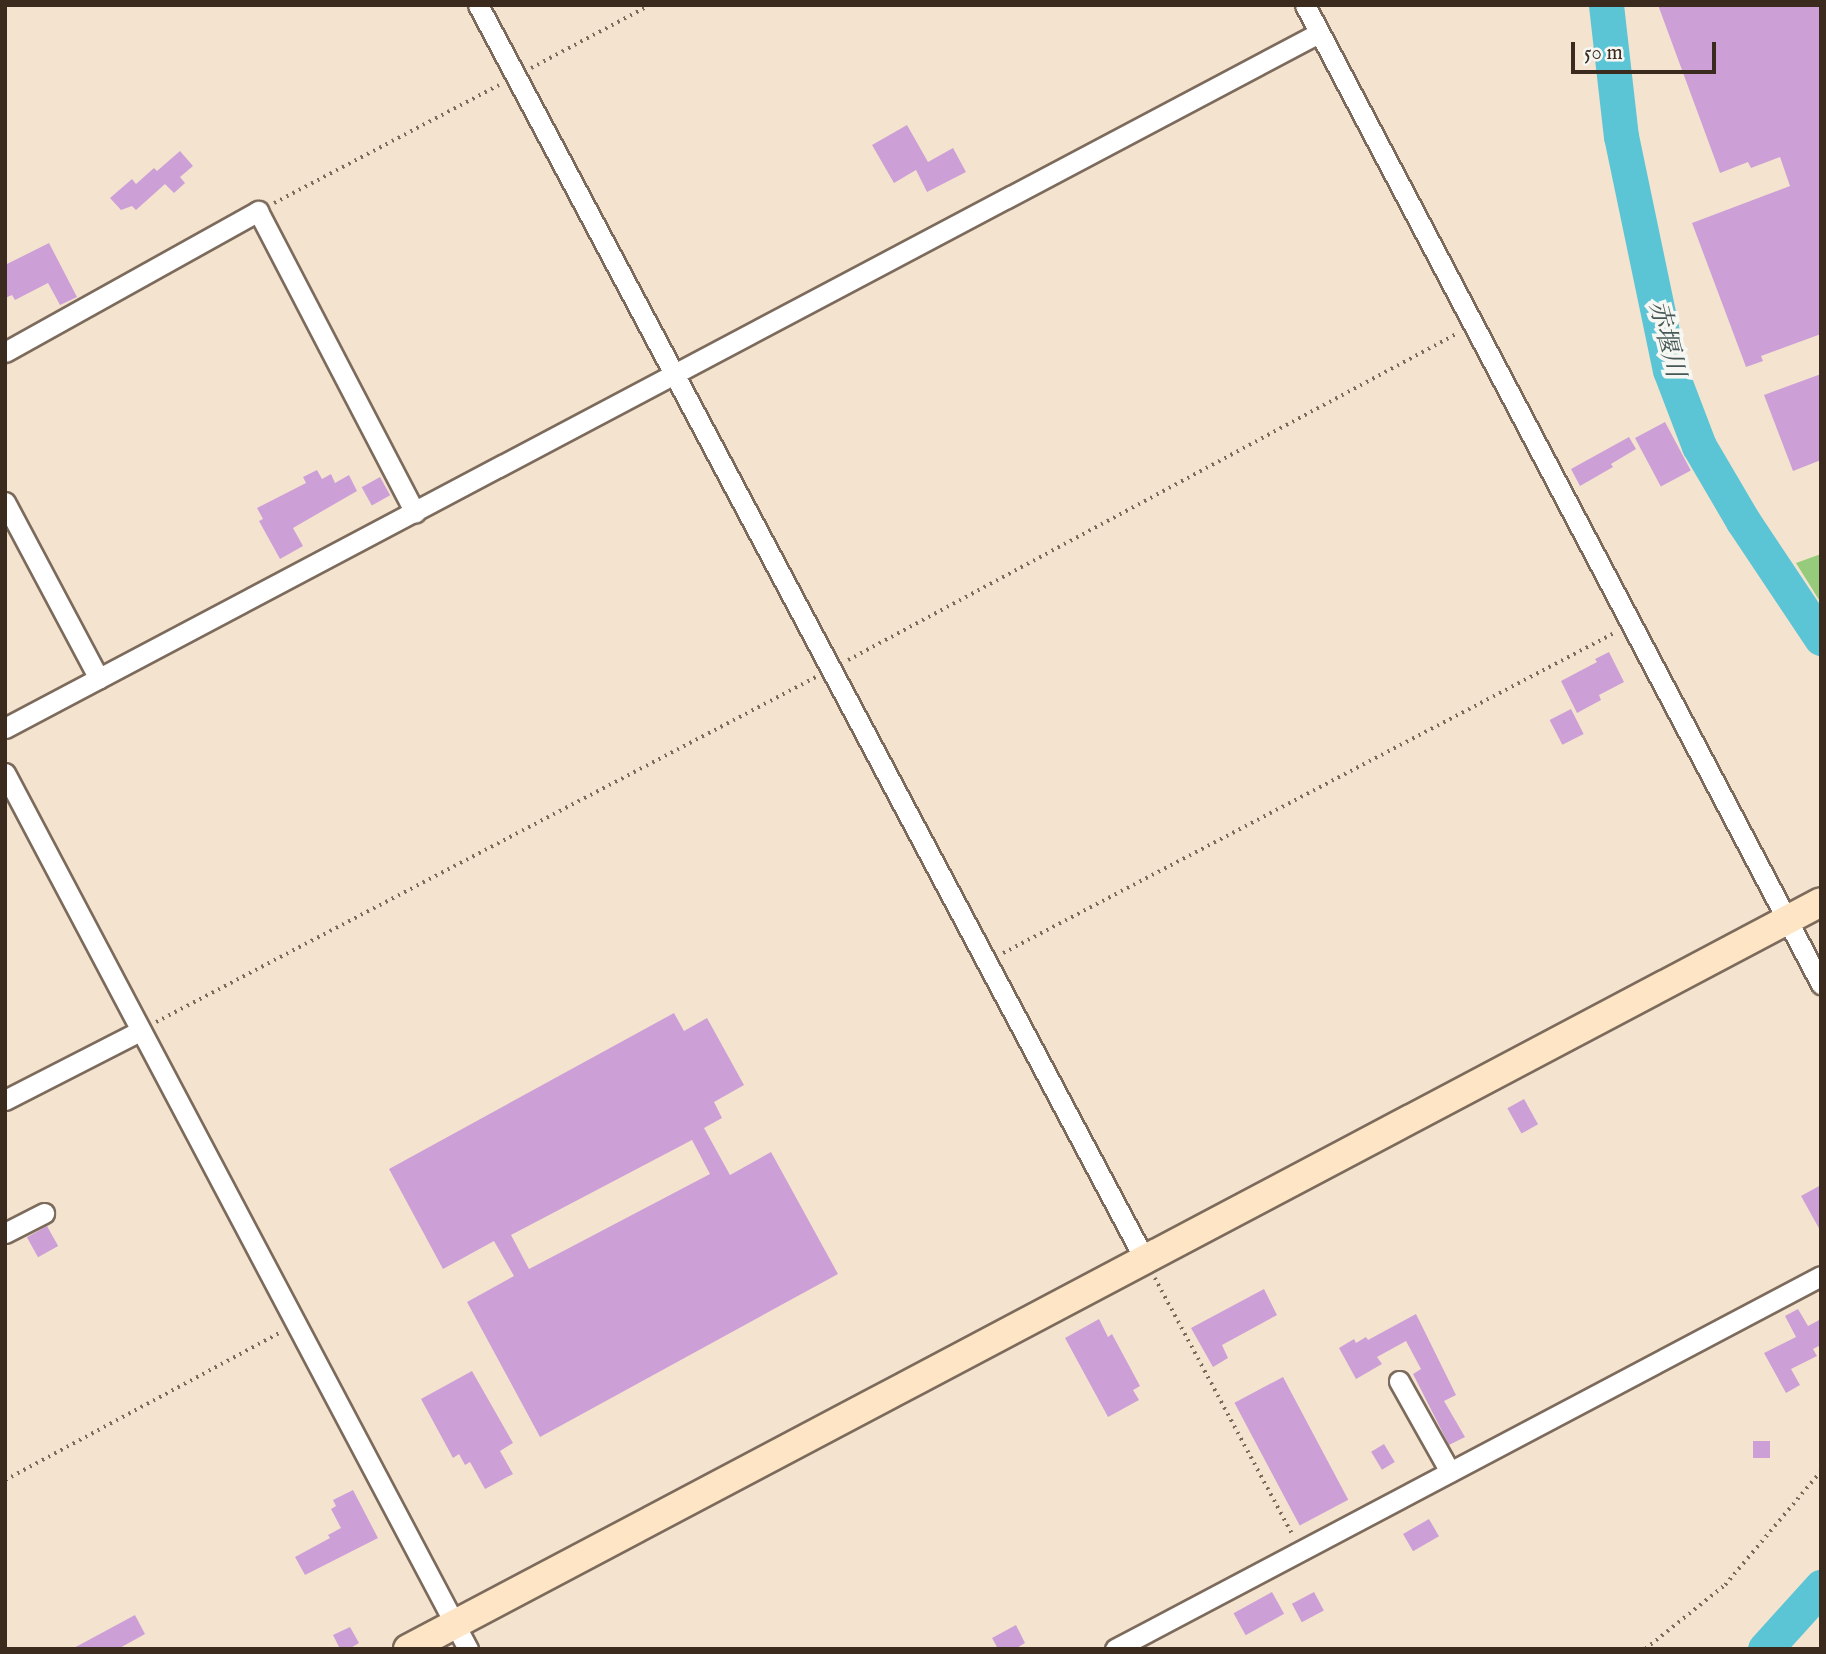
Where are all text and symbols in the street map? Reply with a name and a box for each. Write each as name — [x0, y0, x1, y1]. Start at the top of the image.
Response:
scale bar — [1574, 28, 1719, 72]
text: 50 m — [1584, 40, 1623, 67]
water label: 赤堰川 — [1641, 297, 1691, 381]

